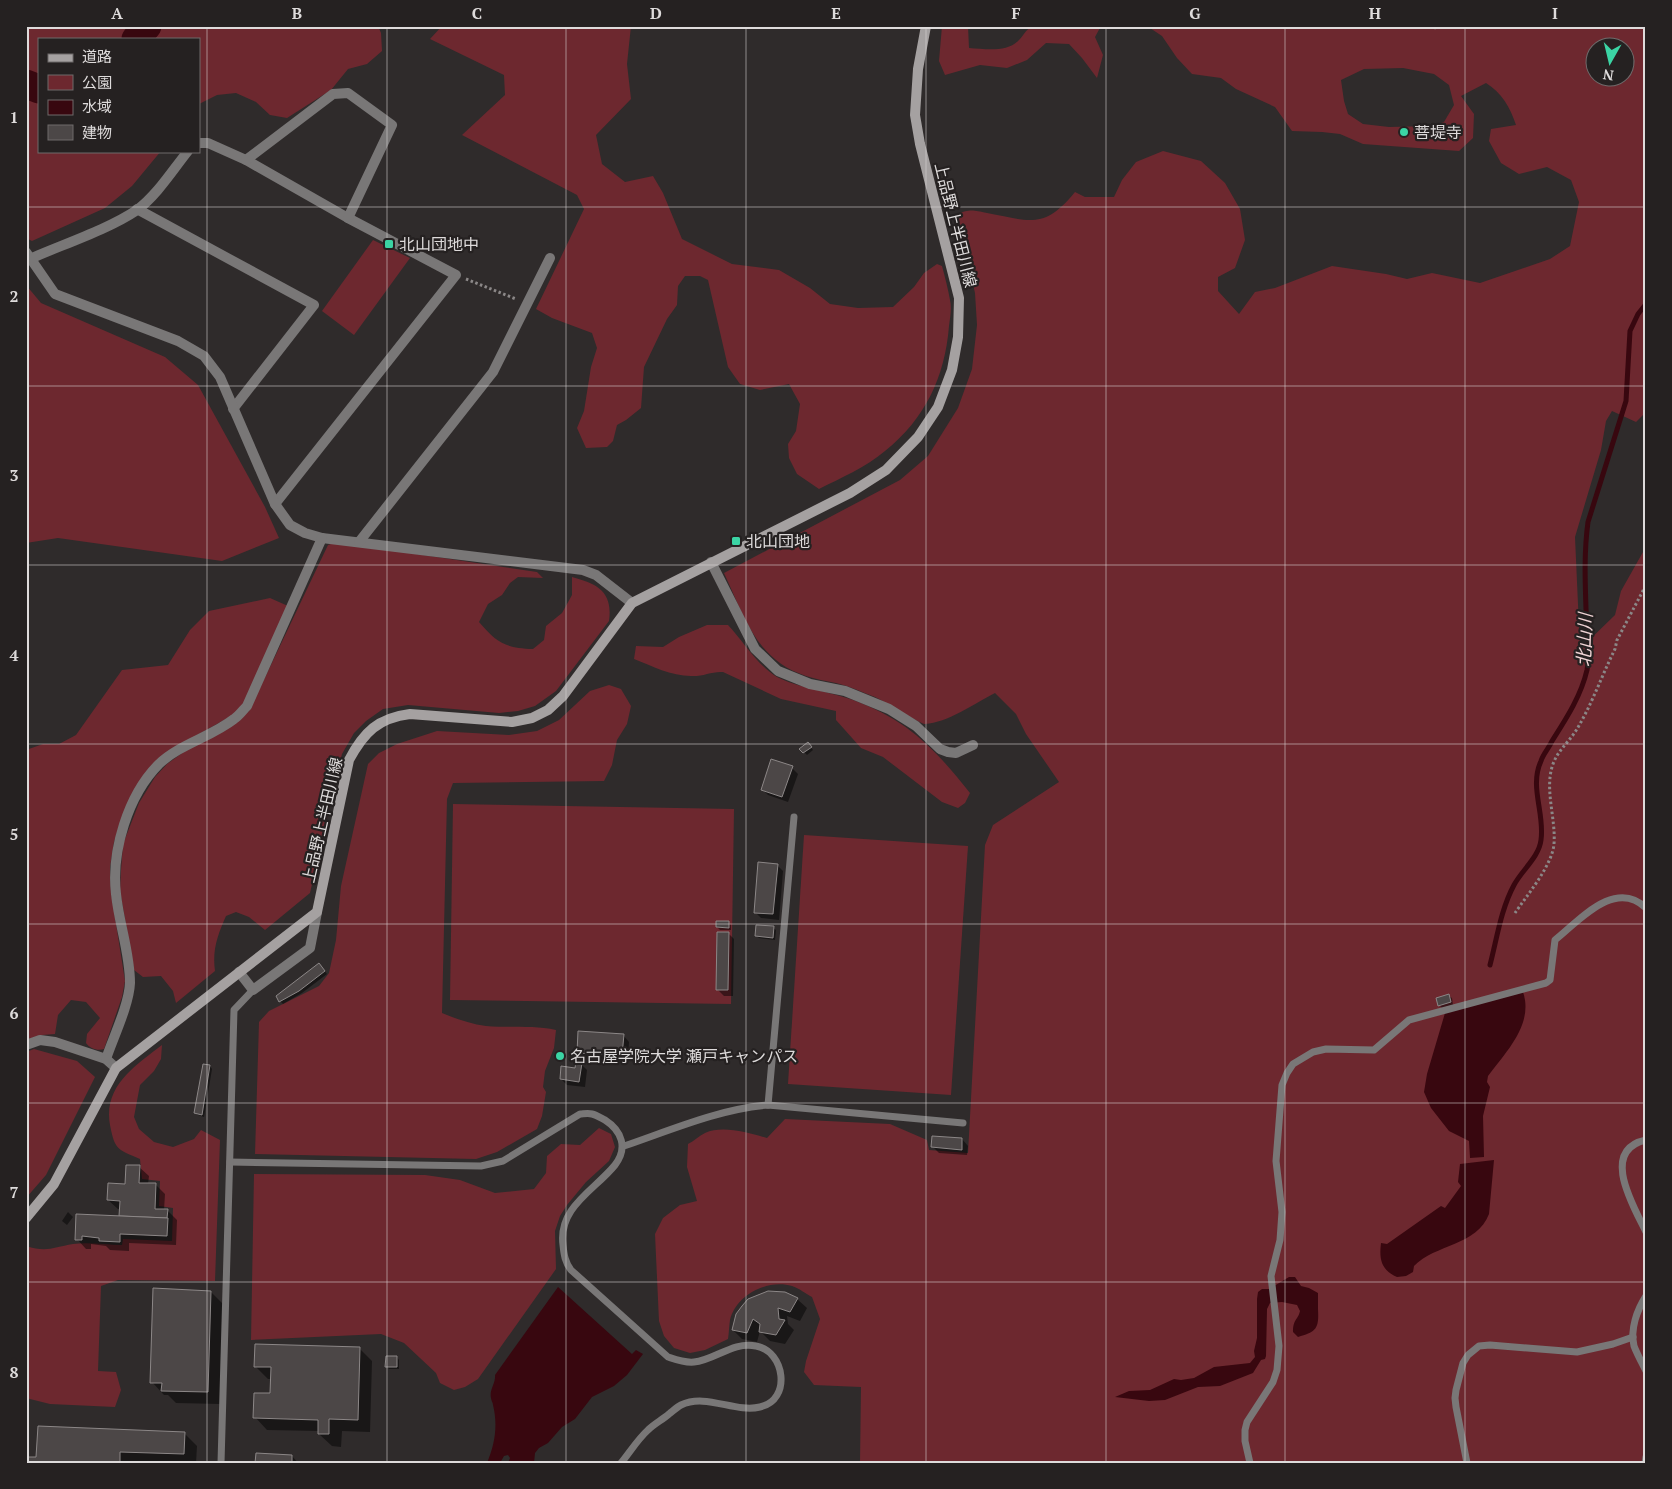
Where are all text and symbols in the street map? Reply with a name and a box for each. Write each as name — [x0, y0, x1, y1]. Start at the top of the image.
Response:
text: A — [111, 2, 123, 24]
text: B — [292, 2, 302, 24]
text: C — [472, 2, 482, 24]
text: D — [650, 2, 662, 24]
text: E — [831, 2, 841, 24]
text: F — [1011, 2, 1021, 24]
text: G — [1189, 2, 1201, 24]
text: H — [1369, 2, 1381, 24]
text: I — [1552, 2, 1558, 24]
legend — [38, 38, 200, 152]
north arrow — [1584, 38, 1634, 88]
text: 道路 — [82, 46, 112, 66]
text: N — [1601, 65, 1615, 86]
text: 公園 — [82, 72, 112, 92]
text: 水域 — [82, 96, 112, 116]
text: 1 — [9, 106, 19, 128]
place label: 菩堤寺 — [1414, 121, 1462, 143]
text: 建物 — [82, 122, 112, 142]
marker: 菩堤寺 — [1398, 126, 1410, 138]
street label: 上品野上半田川線 — [930, 160, 982, 290]
place label: 北山団地中 — [399, 233, 479, 255]
marker: 北山団地中 — [383, 238, 395, 250]
text: 2 — [9, 285, 19, 307]
text: 3 — [9, 464, 19, 486]
place label: 北山団地 — [746, 530, 810, 552]
marker: 北山団地 — [730, 535, 742, 547]
water label: 北山川 — [1571, 611, 1597, 667]
text: 4 — [9, 644, 19, 666]
street label: 上品野上半田川線 — [297, 755, 347, 885]
text: 5 — [9, 823, 19, 845]
text: 6 — [9, 1002, 19, 1024]
place label: 名古屋学院大学 瀬戸キャンパス — [570, 1045, 798, 1067]
marker: 名古屋学院大学 瀬戸キャンパス — [554, 1050, 566, 1062]
text: 7 — [9, 1181, 19, 1203]
text: 8 — [9, 1361, 19, 1383]

